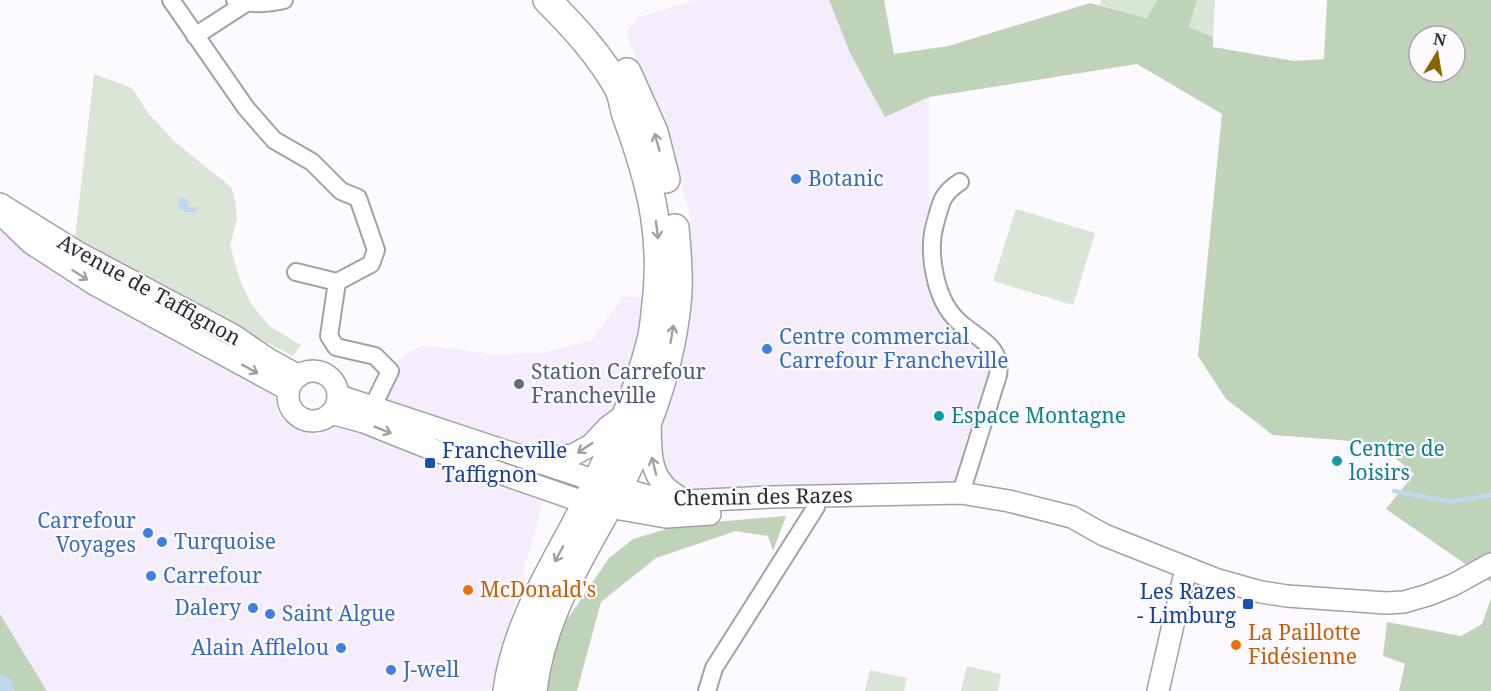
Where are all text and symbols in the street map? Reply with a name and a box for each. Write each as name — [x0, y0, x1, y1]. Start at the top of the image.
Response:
north arrow — [1407, 24, 1467, 84]
text: N — [1432, 27, 1449, 51]
one-way arrow — [650, 133, 662, 152]
place label: Botanic — [808, 164, 884, 192]
marker: Botanic — [789, 172, 803, 186]
one-way arrow — [652, 219, 663, 239]
street label: Avenue de Taffignon — [53, 227, 246, 351]
one-way arrow — [71, 268, 88, 281]
place label: Centre commercial Carrefour Francheville — [779, 322, 1009, 374]
one-way arrow — [667, 325, 678, 344]
marker: Centre commercial Carrefour Francheville — [760, 342, 774, 356]
place label: Station Carrefour Francheville — [531, 357, 706, 409]
one-way arrow — [241, 363, 258, 375]
marker: Station Carrefour Francheville — [512, 377, 526, 391]
place label: Espace Montagne — [951, 401, 1126, 429]
marker: Espace Montagne — [932, 409, 946, 423]
one-way arrow — [373, 425, 392, 436]
place label: Centre de loisirs — [1349, 434, 1445, 486]
place label: Francheville Taffignon — [442, 436, 567, 488]
one-way arrow — [577, 442, 594, 454]
marker: Centre de loisirs — [1330, 454, 1344, 468]
marker: Francheville Taffignon — [423, 456, 437, 470]
one-way arrow — [648, 457, 660, 476]
street label: Chemin des Razes — [673, 480, 853, 512]
place label: Carrefour Voyages — [37, 506, 136, 558]
marker: Carrefour Voyages — [141, 526, 155, 540]
place label: Turquoise — [174, 527, 276, 555]
marker: Turquoise — [155, 535, 169, 549]
one-way arrow — [553, 545, 564, 563]
place label: Carrefour — [163, 561, 262, 589]
marker: Carrefour — [144, 569, 158, 583]
place label: McDonald's — [480, 575, 596, 603]
place label: Les Razes - Limburg — [1137, 577, 1237, 629]
marker: McDonald's — [461, 583, 475, 597]
place label: Dalery — [174, 593, 241, 621]
marker: Les Razes - Limburg — [1241, 597, 1255, 611]
place label: Saint Algue — [282, 599, 396, 627]
marker: Dalery — [246, 601, 260, 615]
marker: Saint Algue — [263, 607, 277, 621]
place label: La Paillotte Fidésienne — [1248, 618, 1361, 670]
place label: Alain Afflelou — [191, 633, 329, 661]
marker: La Paillotte Fidésienne — [1229, 638, 1243, 652]
marker: Alain Afflelou — [334, 641, 348, 655]
place label: J-well — [402, 655, 460, 683]
marker: J-well — [384, 663, 398, 677]

